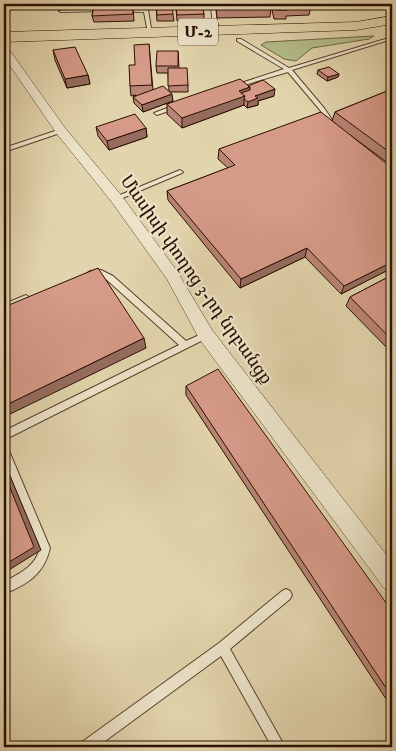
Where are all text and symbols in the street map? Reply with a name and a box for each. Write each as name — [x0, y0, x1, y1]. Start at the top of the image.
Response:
road number: Մ-2 — [178, 18, 218, 46]
street label: Մասիսի փողոց 3-րդ նրբանցք — [115, 171, 277, 389]

